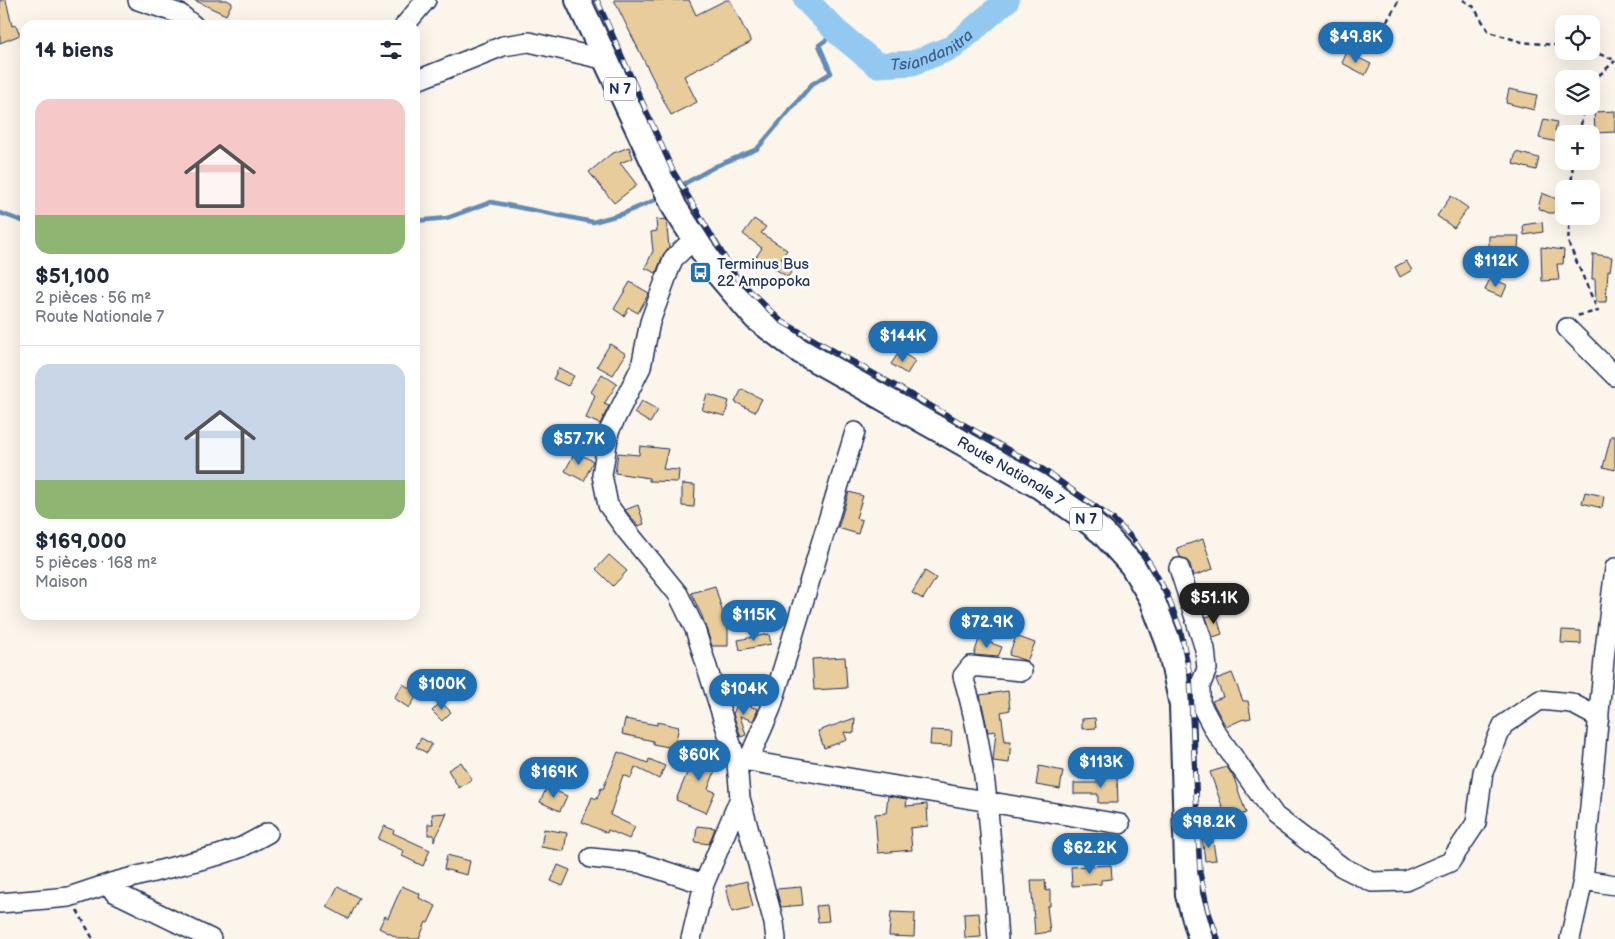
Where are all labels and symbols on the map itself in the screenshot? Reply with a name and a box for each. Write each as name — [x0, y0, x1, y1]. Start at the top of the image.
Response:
pin: $49.8K — [1315, 22, 1397, 64]
water label: Tsiandanitra — [890, 26, 978, 75]
road number: N 7 — [604, 78, 636, 100]
pin: $112K — [1461, 246, 1531, 288]
place label: Terminus Bus 22 Ampopoka — [717, 255, 810, 291]
bus stop icon: Terminus Bus 22 Ampopoka — [689, 261, 713, 285]
pin: $144K — [868, 320, 938, 363]
pin: $57.7K — [538, 424, 620, 466]
street label: Route Nationale 7 — [954, 433, 1068, 511]
road number: N 7 — [1070, 508, 1102, 530]
pin: $51.1K — [1173, 582, 1255, 625]
pin: $115K — [719, 600, 789, 642]
pin: $72.9K — [946, 606, 1028, 649]
pin: $100K — [407, 668, 477, 711]
pin: $104K — [709, 674, 779, 716]
pin: $60K — [669, 740, 729, 782]
pin: $113K — [1066, 746, 1136, 789]
pin: $169K — [519, 756, 589, 799]
pin: $98.2K — [1168, 806, 1250, 849]
pin: $62.2K — [1049, 832, 1131, 875]

